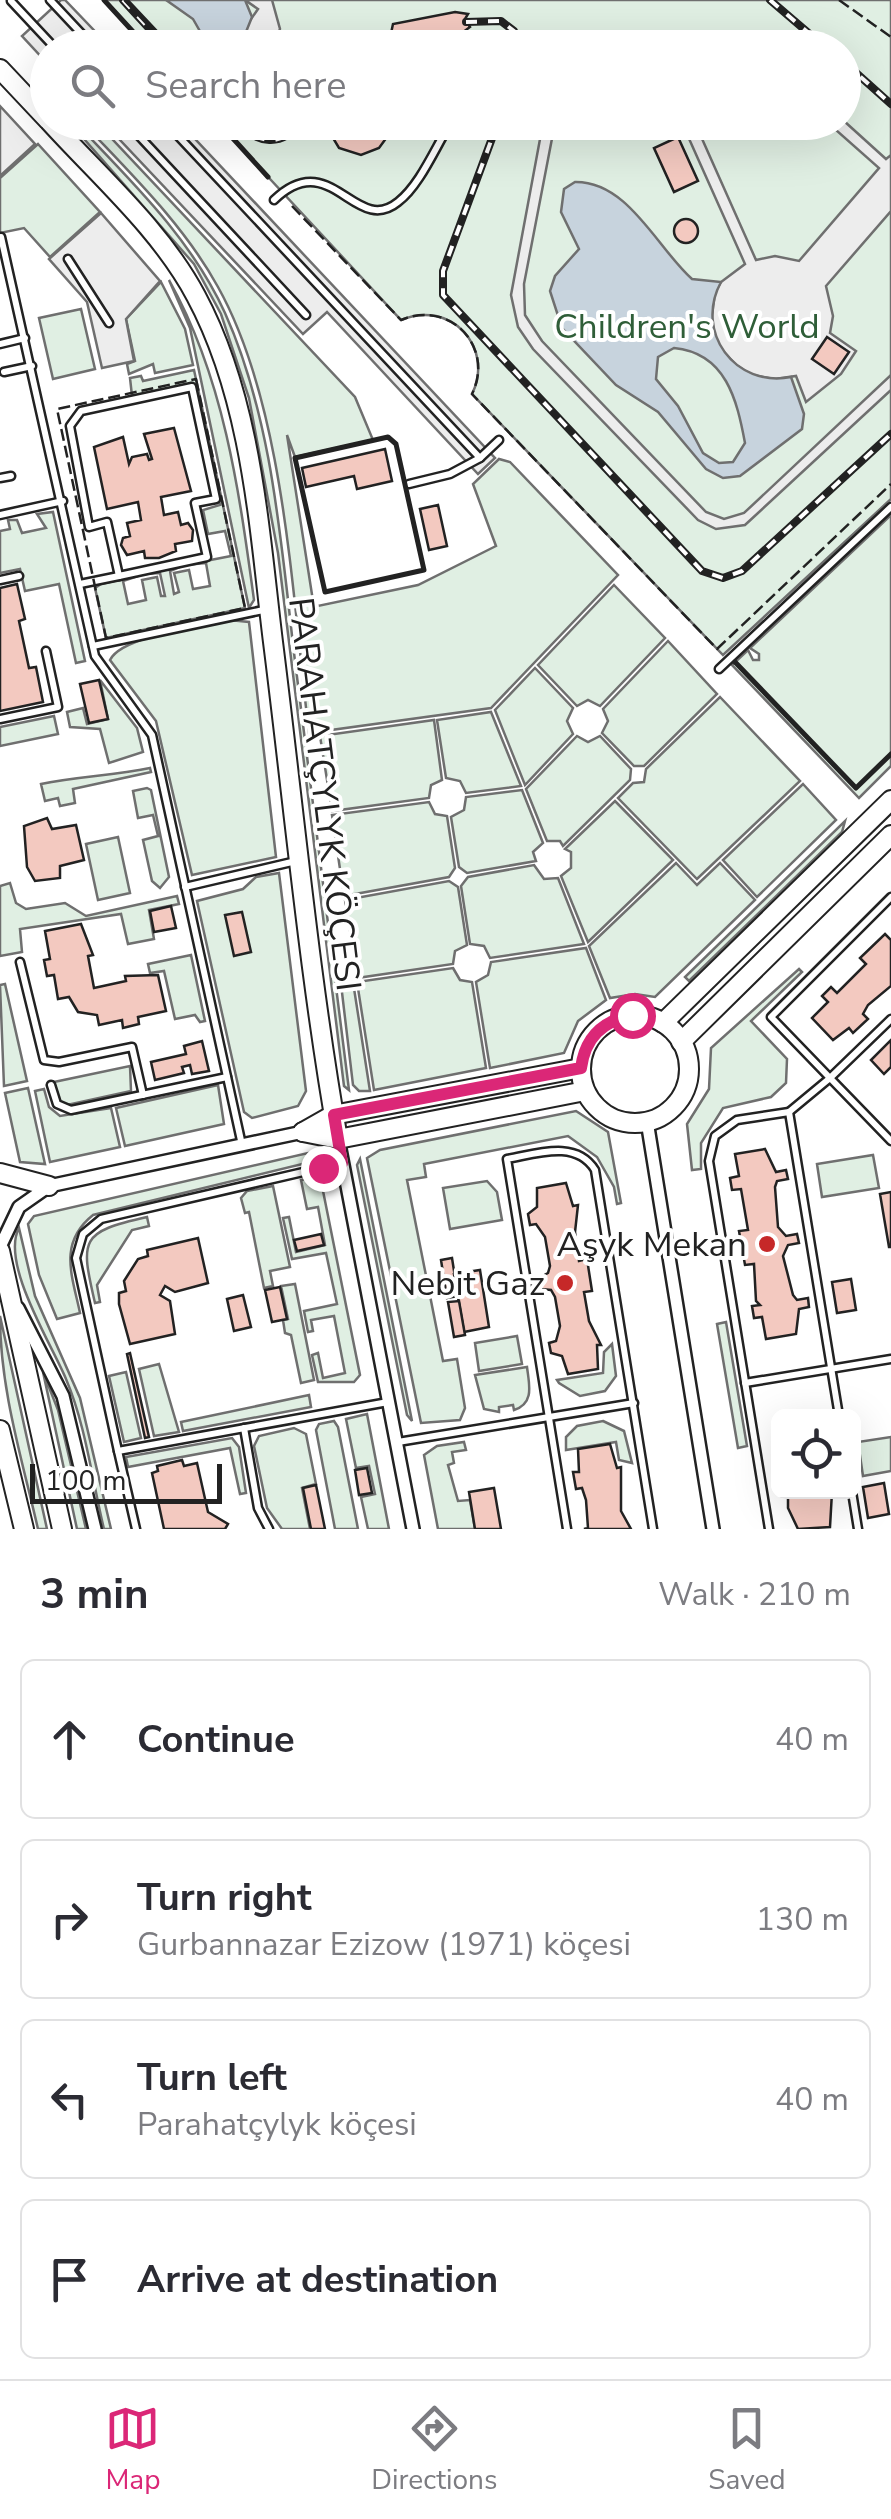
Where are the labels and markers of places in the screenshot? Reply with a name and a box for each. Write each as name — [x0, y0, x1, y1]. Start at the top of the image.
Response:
place label: Aşyk Mekan — [556, 1221, 747, 1268]
marker: Aşyk Mekan — [756, 1233, 778, 1255]
place label: Nebit Gaz — [391, 1260, 545, 1307]
marker: Nebit Gaz — [554, 1272, 576, 1294]

